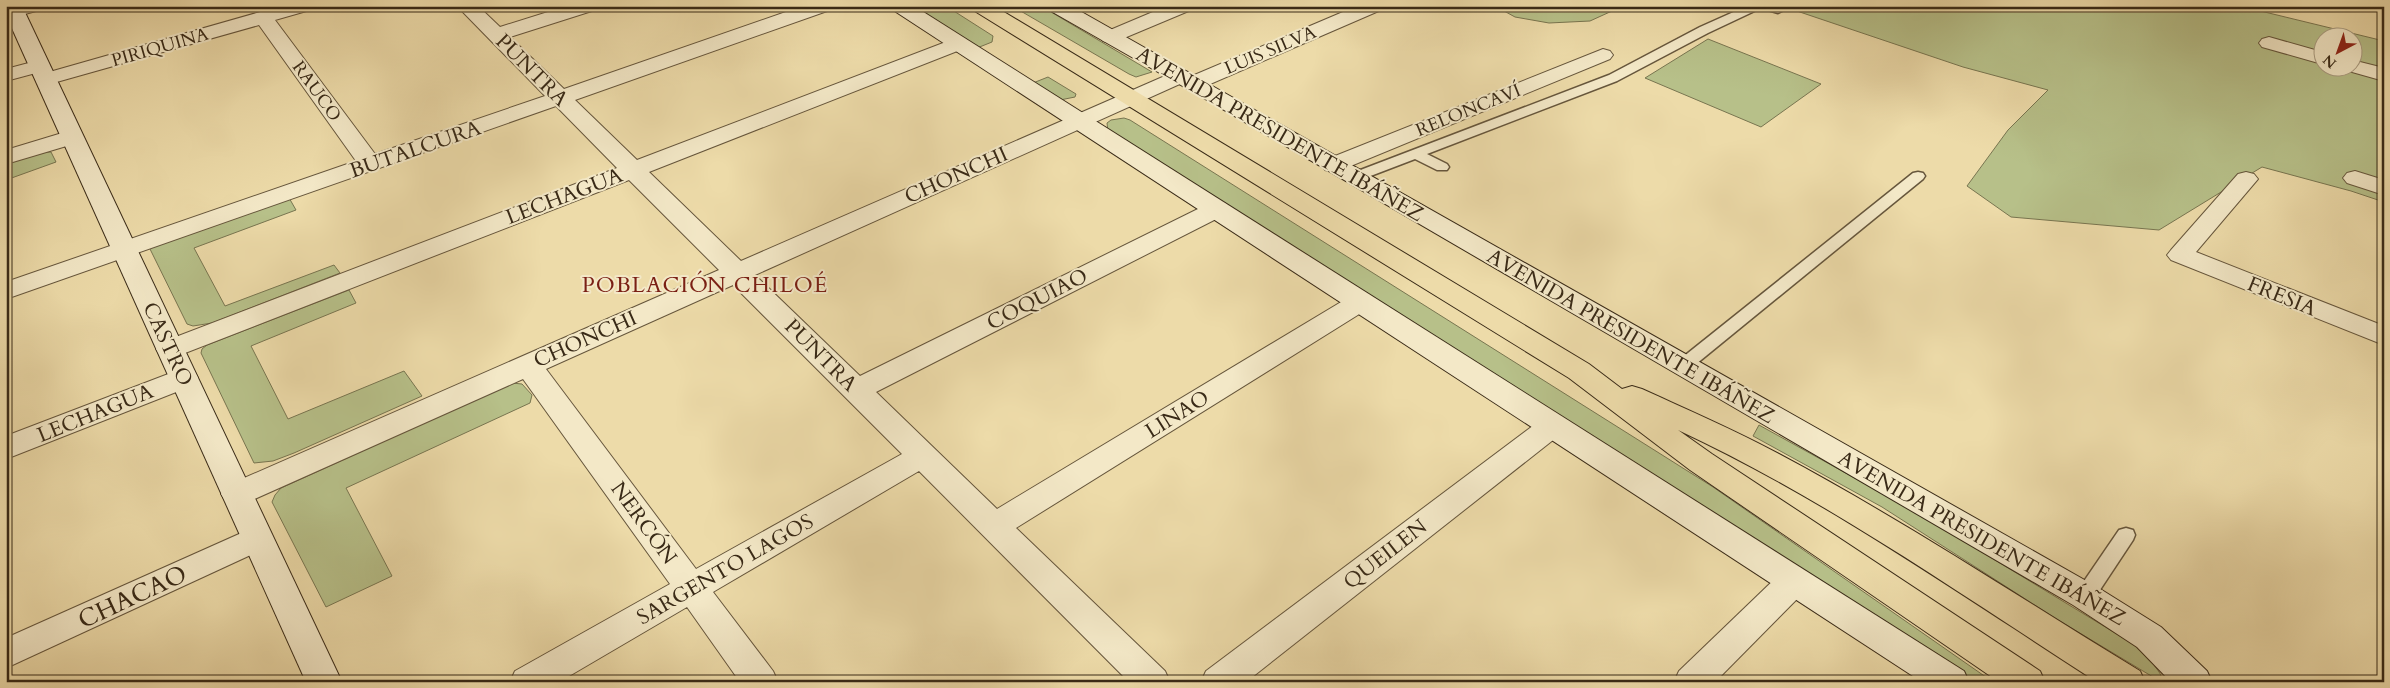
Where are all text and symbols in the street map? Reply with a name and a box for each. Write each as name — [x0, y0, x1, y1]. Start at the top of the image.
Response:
street label: LUIS SILVA — [1220, 20, 1320, 81]
street label: PIRIQUINA — [109, 22, 212, 73]
street label: PUNTRA — [489, 27, 575, 113]
north arrow — [2312, 28, 2362, 78]
street label: AVENIDA PRESIDENTE IBÁÑEZ — [1131, 39, 1429, 229]
text: N — [2319, 50, 2341, 73]
street label: RAUCO — [286, 56, 347, 127]
street label: RELONCAVÍ — [1412, 78, 1524, 143]
street label: BUTALCURA — [346, 113, 485, 186]
street label: CHONCHI — [900, 140, 1013, 211]
street label: LECHAGUA — [502, 161, 627, 232]
street label: AVENIDA PRESIDENTE IBÁÑEZ — [1482, 241, 1780, 431]
street label: COQUIAO — [982, 262, 1093, 337]
district label: POBLACIÓN CHILOÉ — [582, 270, 828, 300]
street label: FRESIA — [2243, 270, 2321, 323]
street label: CASTRO — [135, 297, 200, 391]
street label: CHONCHI — [529, 304, 642, 375]
street label: PUNTRA — [778, 312, 864, 398]
street label: LECHAGUA — [33, 377, 158, 450]
street label: LINAO — [1140, 383, 1215, 445]
street label: AVENIDA PRESIDENTE IBÁÑEZ — [1833, 443, 2131, 633]
street label: NERCÓN — [604, 475, 684, 571]
street label: SARGENTO LAGOS — [632, 507, 819, 632]
street label: QUEILEN — [1337, 512, 1433, 596]
street label: CHACAO — [73, 557, 192, 637]

